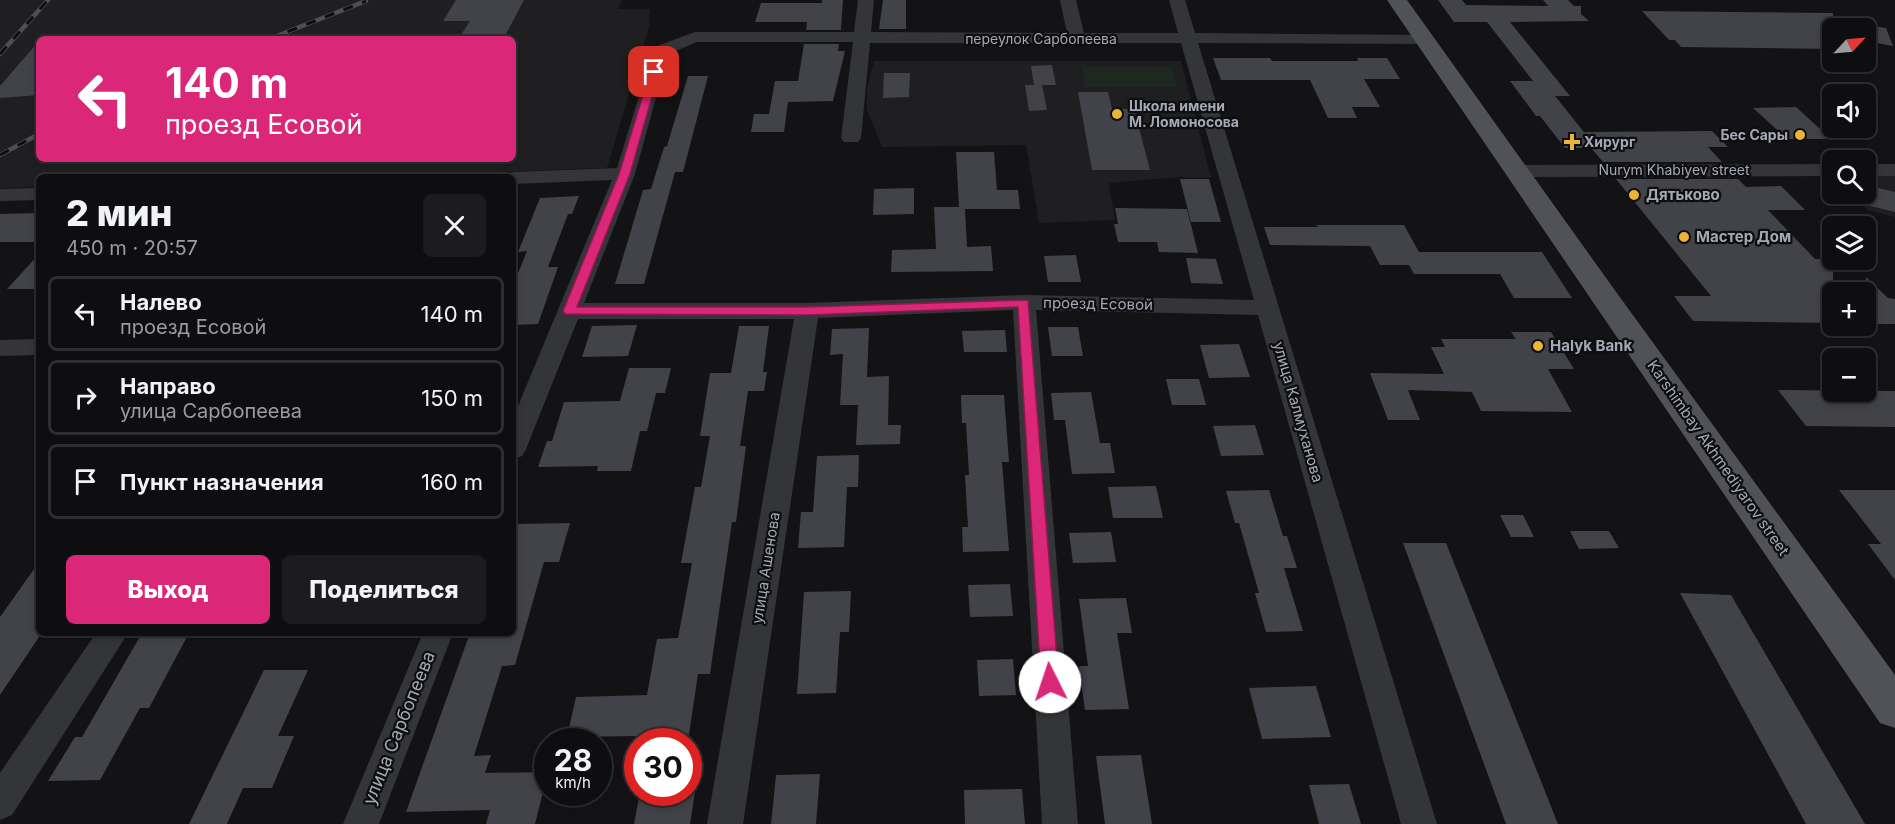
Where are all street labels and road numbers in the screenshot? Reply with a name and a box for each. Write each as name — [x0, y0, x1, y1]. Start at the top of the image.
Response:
street label: переулок Сарбопеева — [965, 30, 1117, 47]
street label: Nurym Khabiyev street — [1598, 161, 1750, 178]
street label: проезд Есовой — [1043, 293, 1153, 314]
street label: улица Калмуханова — [1269, 339, 1328, 484]
street label: Karshimbay Akhmediyarov street — [1643, 356, 1793, 559]
street label: улица Ашенова — [747, 511, 784, 625]
street label: улица Сарбопеева — [358, 648, 439, 808]

